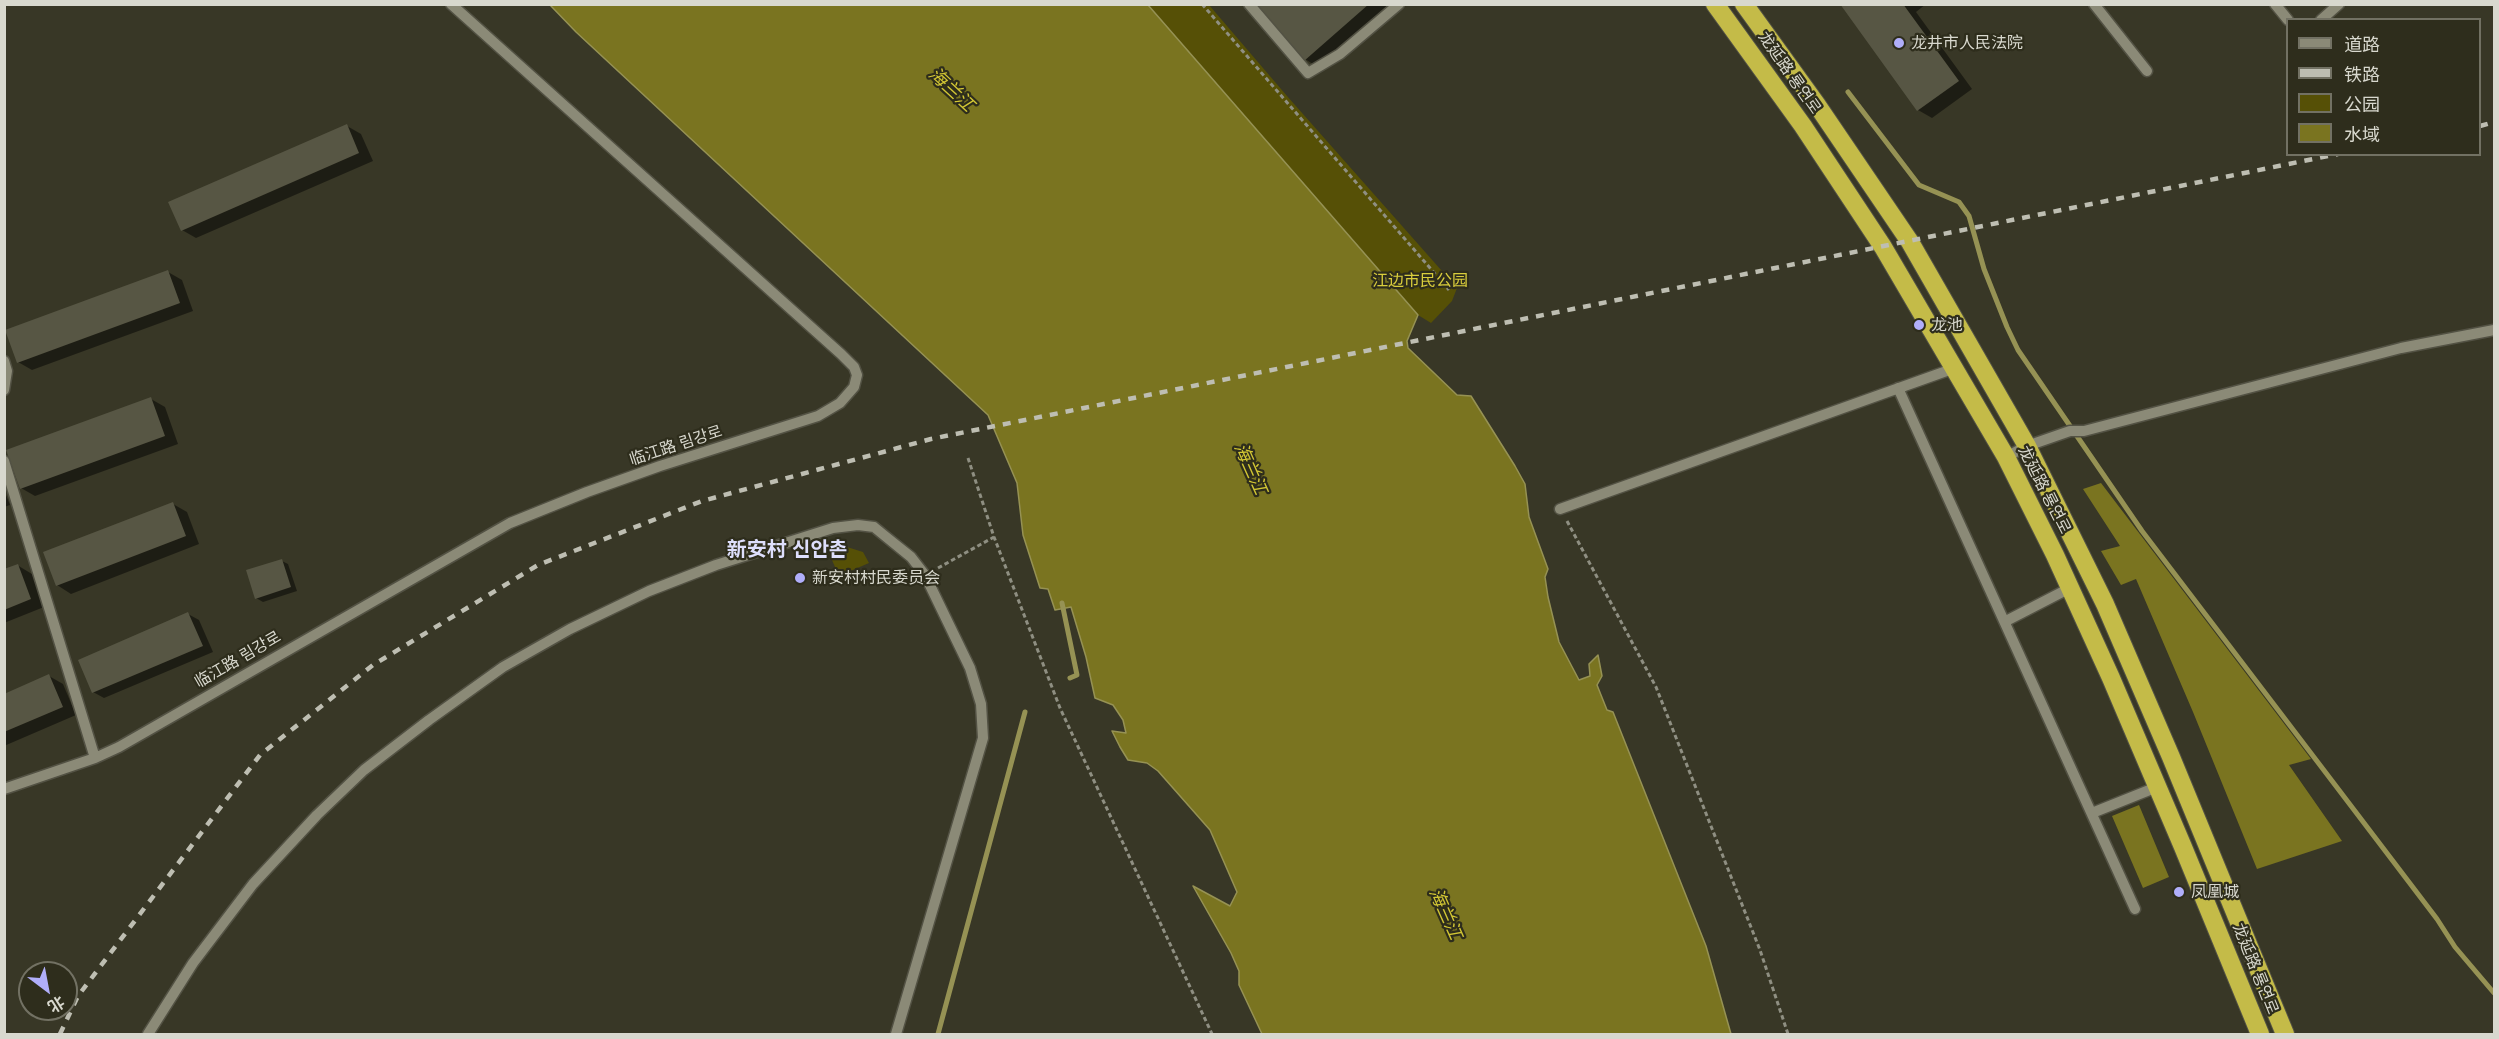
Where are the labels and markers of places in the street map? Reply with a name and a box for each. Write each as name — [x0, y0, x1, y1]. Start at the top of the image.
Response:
place label: 龙井市人民法院 — [1911, 33, 2023, 53]
marker: 龙井市人民法院 — [1892, 36, 1906, 50]
place label: 龙池 — [1931, 315, 1963, 335]
marker: 龙池 — [1912, 318, 1926, 332]
place label: 新安村村民委员会 — [812, 568, 940, 588]
marker: 新安村村民委员会 — [793, 571, 807, 585]
place label: 凤凰城 — [2191, 882, 2239, 902]
marker: 凤凰城 — [2172, 885, 2186, 899]

